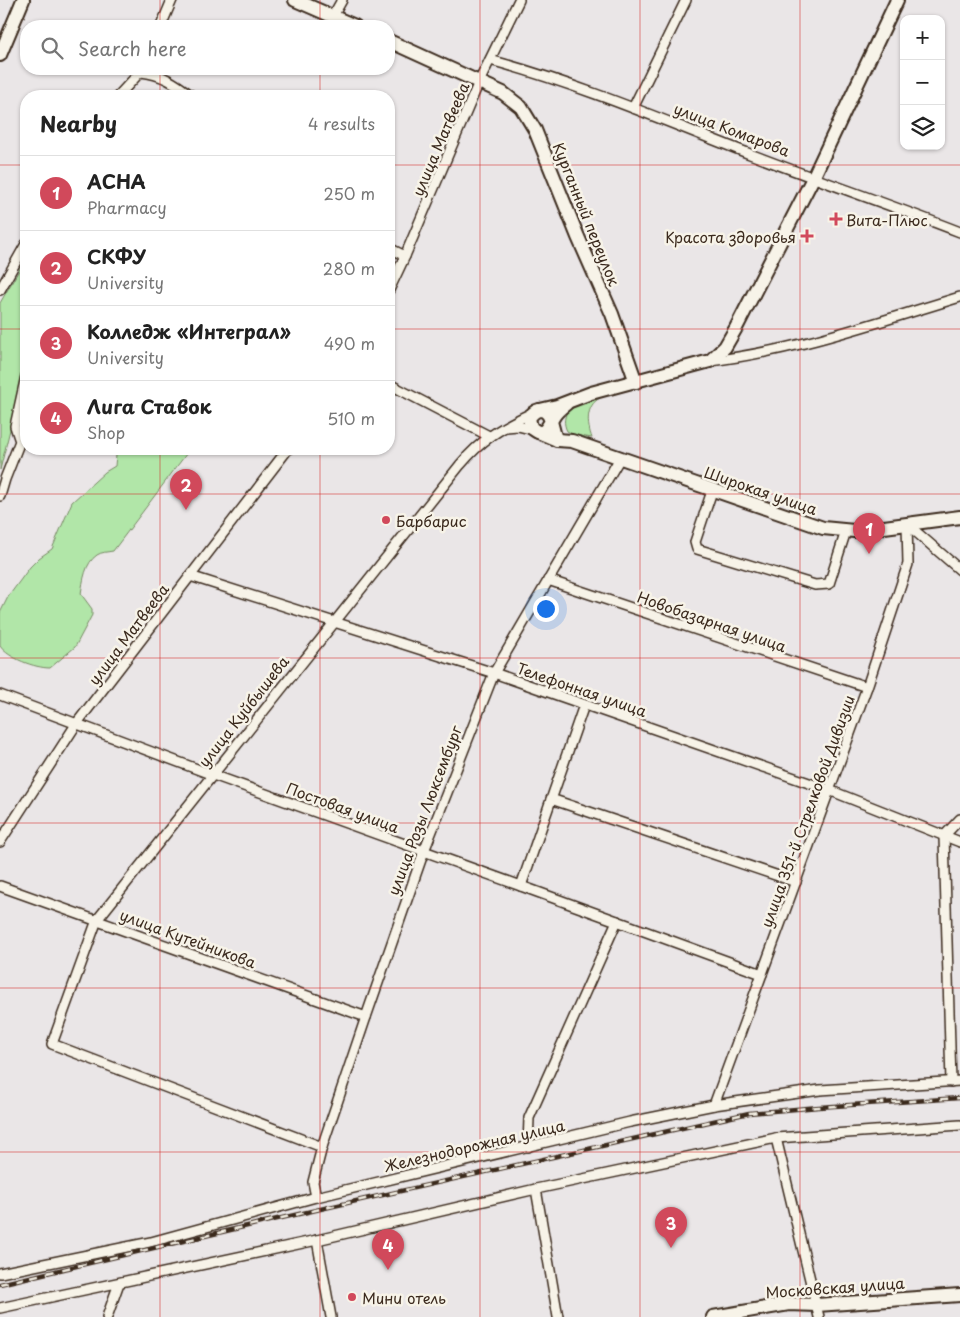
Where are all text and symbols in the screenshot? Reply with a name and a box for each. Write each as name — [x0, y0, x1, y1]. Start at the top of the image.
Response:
map controls — [900, 15, 945, 150]
button: + — [900, 15, 945, 60]
search box — [20, 20, 395, 75]
icon: search — [38, 34, 66, 62]
text: Search here — [78, 34, 187, 62]
button: − — [900, 60, 945, 105]
street label: улица Матвеева — [406, 78, 475, 200]
street label: улица Комарова — [671, 96, 794, 162]
button: layers — [900, 105, 945, 150]
text: Nearby — [40, 107, 117, 139]
text: 4 results — [308, 111, 375, 135]
street label: Курганный переулок — [548, 139, 626, 289]
text: АСНА — [87, 167, 146, 195]
text: 1 — [52, 181, 60, 205]
text: 250 m — [324, 181, 375, 205]
text: Pharmacy — [87, 195, 167, 219]
place label: Вита-Плюс — [846, 208, 928, 231]
marker: Вита-Плюс — [830, 213, 842, 225]
place label: Красота здоровья — [665, 225, 796, 248]
marker: Красота здоровья — [800, 229, 814, 243]
text: СКФУ — [87, 242, 146, 270]
text: 2 — [50, 256, 62, 280]
text: 280 m — [323, 256, 375, 280]
text: University — [87, 270, 164, 294]
text: Колледж «Интеграл» — [87, 317, 291, 345]
text: 3 — [51, 331, 61, 355]
text: 490 m — [324, 331, 375, 355]
text: University — [87, 345, 164, 369]
text: Лига Ставок — [87, 392, 212, 420]
text: 4 — [51, 406, 61, 430]
text: 510 m — [327, 406, 375, 430]
text: Shop — [87, 420, 125, 444]
street label: Широкая улица — [701, 460, 821, 520]
pin: 2 — [170, 469, 202, 510]
place label: Барбарис — [396, 509, 467, 532]
pin: 1 — [853, 513, 885, 554]
marker: Барбарис — [380, 514, 392, 526]
street label: улица Матвеева — [82, 578, 174, 690]
street label: Новобазарная улица — [634, 585, 790, 657]
your location — [533, 596, 559, 622]
street label: улица Куйбышева — [192, 650, 294, 772]
street label: Телефонная улица — [514, 656, 651, 722]
street label: улица 351-й Стрелковой Дивизии — [754, 692, 860, 930]
street label: улица Розы Люксембург — [381, 721, 467, 898]
street label: Постовая улица — [283, 776, 403, 838]
street label: улица Кутейникова — [117, 903, 260, 974]
street label: Железнодорожная улица — [381, 1113, 567, 1177]
pin: 3 — [655, 1207, 687, 1248]
pin: 4 — [372, 1229, 404, 1270]
street label: Московская улица — [765, 1271, 906, 1303]
place label: Мини отель — [362, 1286, 446, 1309]
marker: Мини отель — [346, 1291, 358, 1303]

